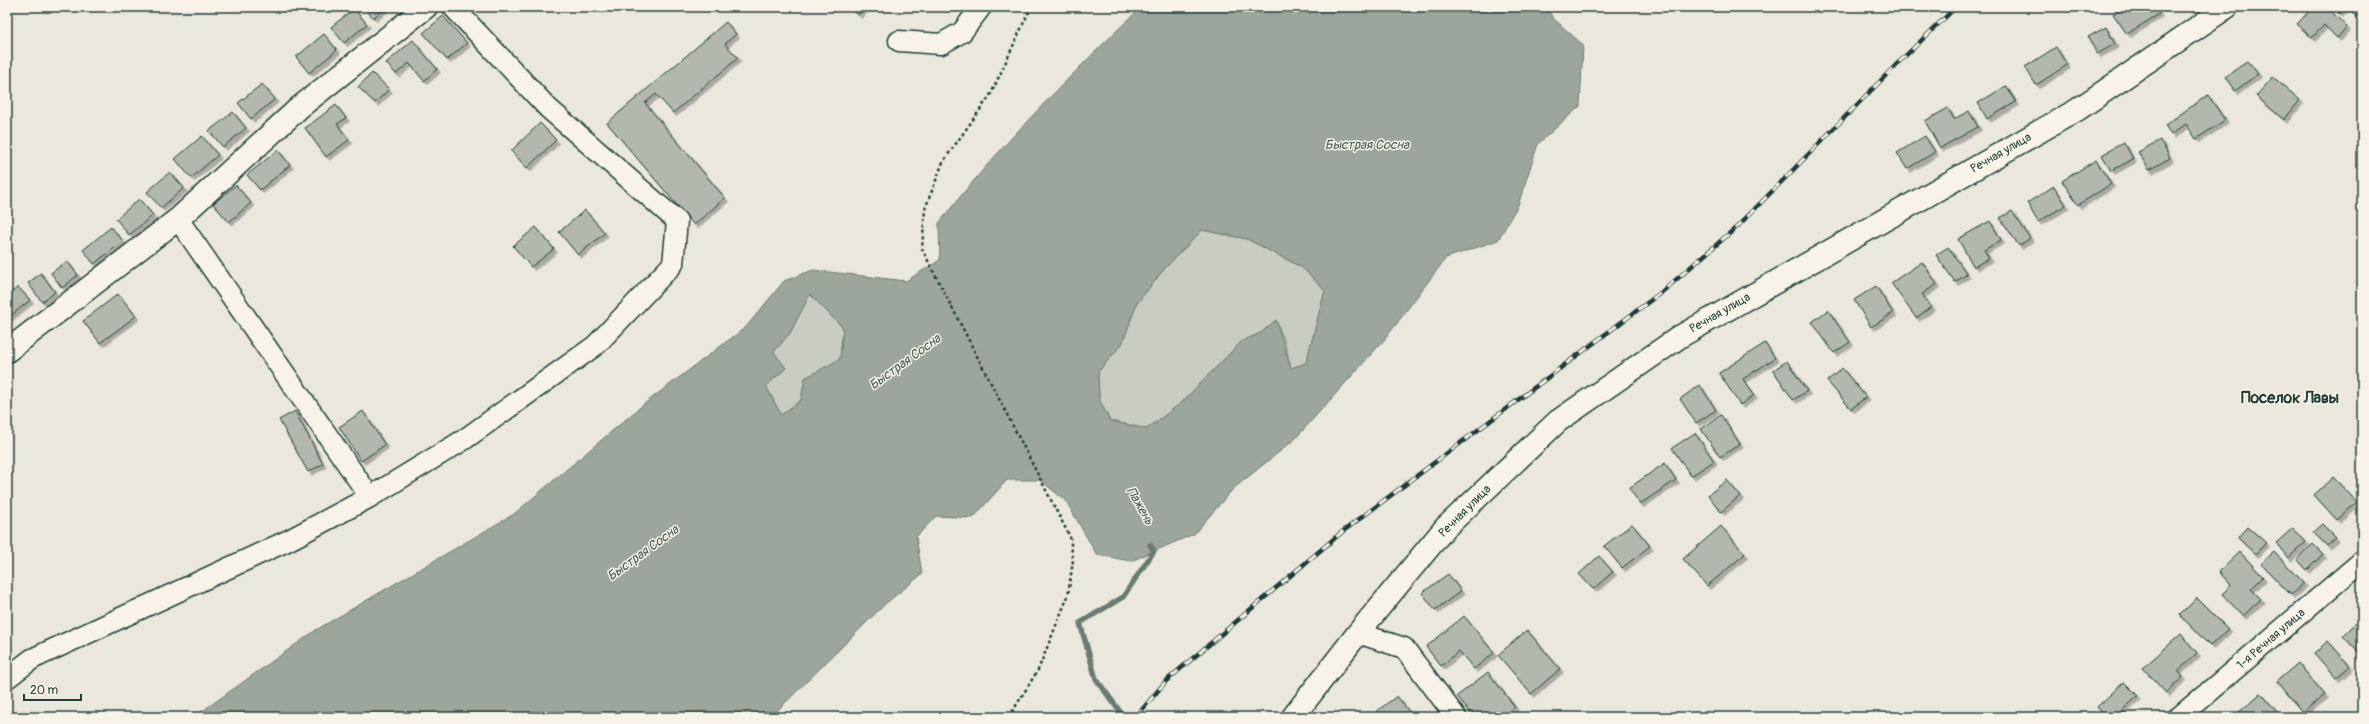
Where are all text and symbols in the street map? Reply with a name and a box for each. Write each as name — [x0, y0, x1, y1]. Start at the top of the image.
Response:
street label: Речная улица — [1968, 129, 2034, 176]
water label: Быстрая Сосна — [1325, 137, 1410, 153]
street label: Речная улица — [1687, 289, 1753, 336]
water label: Быстрая Сосна — [866, 330, 945, 393]
district label: Поселок Лавы — [2241, 388, 2339, 408]
street label: Речная улица — [1436, 481, 1495, 540]
water label: Пажень — [1123, 484, 1157, 528]
water label: Быстрая Сосна — [604, 521, 683, 584]
street label: 1-я Речная улица — [2234, 605, 2309, 673]
scale bar — [24, 676, 81, 702]
text: 20 m — [30, 683, 59, 698]

